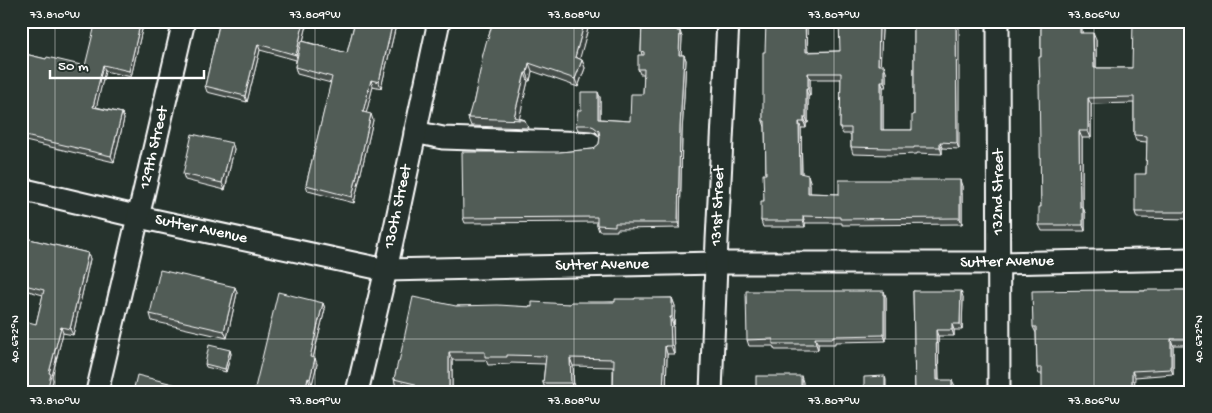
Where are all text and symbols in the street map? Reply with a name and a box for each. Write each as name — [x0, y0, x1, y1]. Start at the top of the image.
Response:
text: 73.810°W — [29, 9, 80, 23]
text: 73.809°W — [288, 9, 341, 23]
text: 73.808°W — [547, 9, 600, 23]
text: 73.807°W — [807, 9, 860, 23]
text: 73.806°W — [1067, 9, 1120, 23]
scale bar — [50, 48, 204, 80]
text: 50 m — [58, 58, 89, 76]
street label: 129th Street — [136, 104, 174, 192]
street label: 132nd Street — [990, 148, 1009, 236]
street label: 130th Street — [381, 162, 417, 252]
street label: 131st Street — [708, 164, 730, 247]
street label: Sutter Avenue — [153, 211, 250, 249]
street label: Sutter Avenue — [960, 253, 1055, 273]
street label: Sutter Avenue — [555, 256, 650, 276]
text: 40.672°N — [9, 315, 23, 363]
text: 40.672°N — [1193, 315, 1207, 363]
text: 73.810°W — [29, 395, 80, 409]
text: 73.809°W — [288, 395, 341, 409]
text: 73.808°W — [547, 395, 600, 409]
text: 73.807°W — [807, 395, 860, 409]
text: 73.806°W — [1067, 395, 1120, 409]

